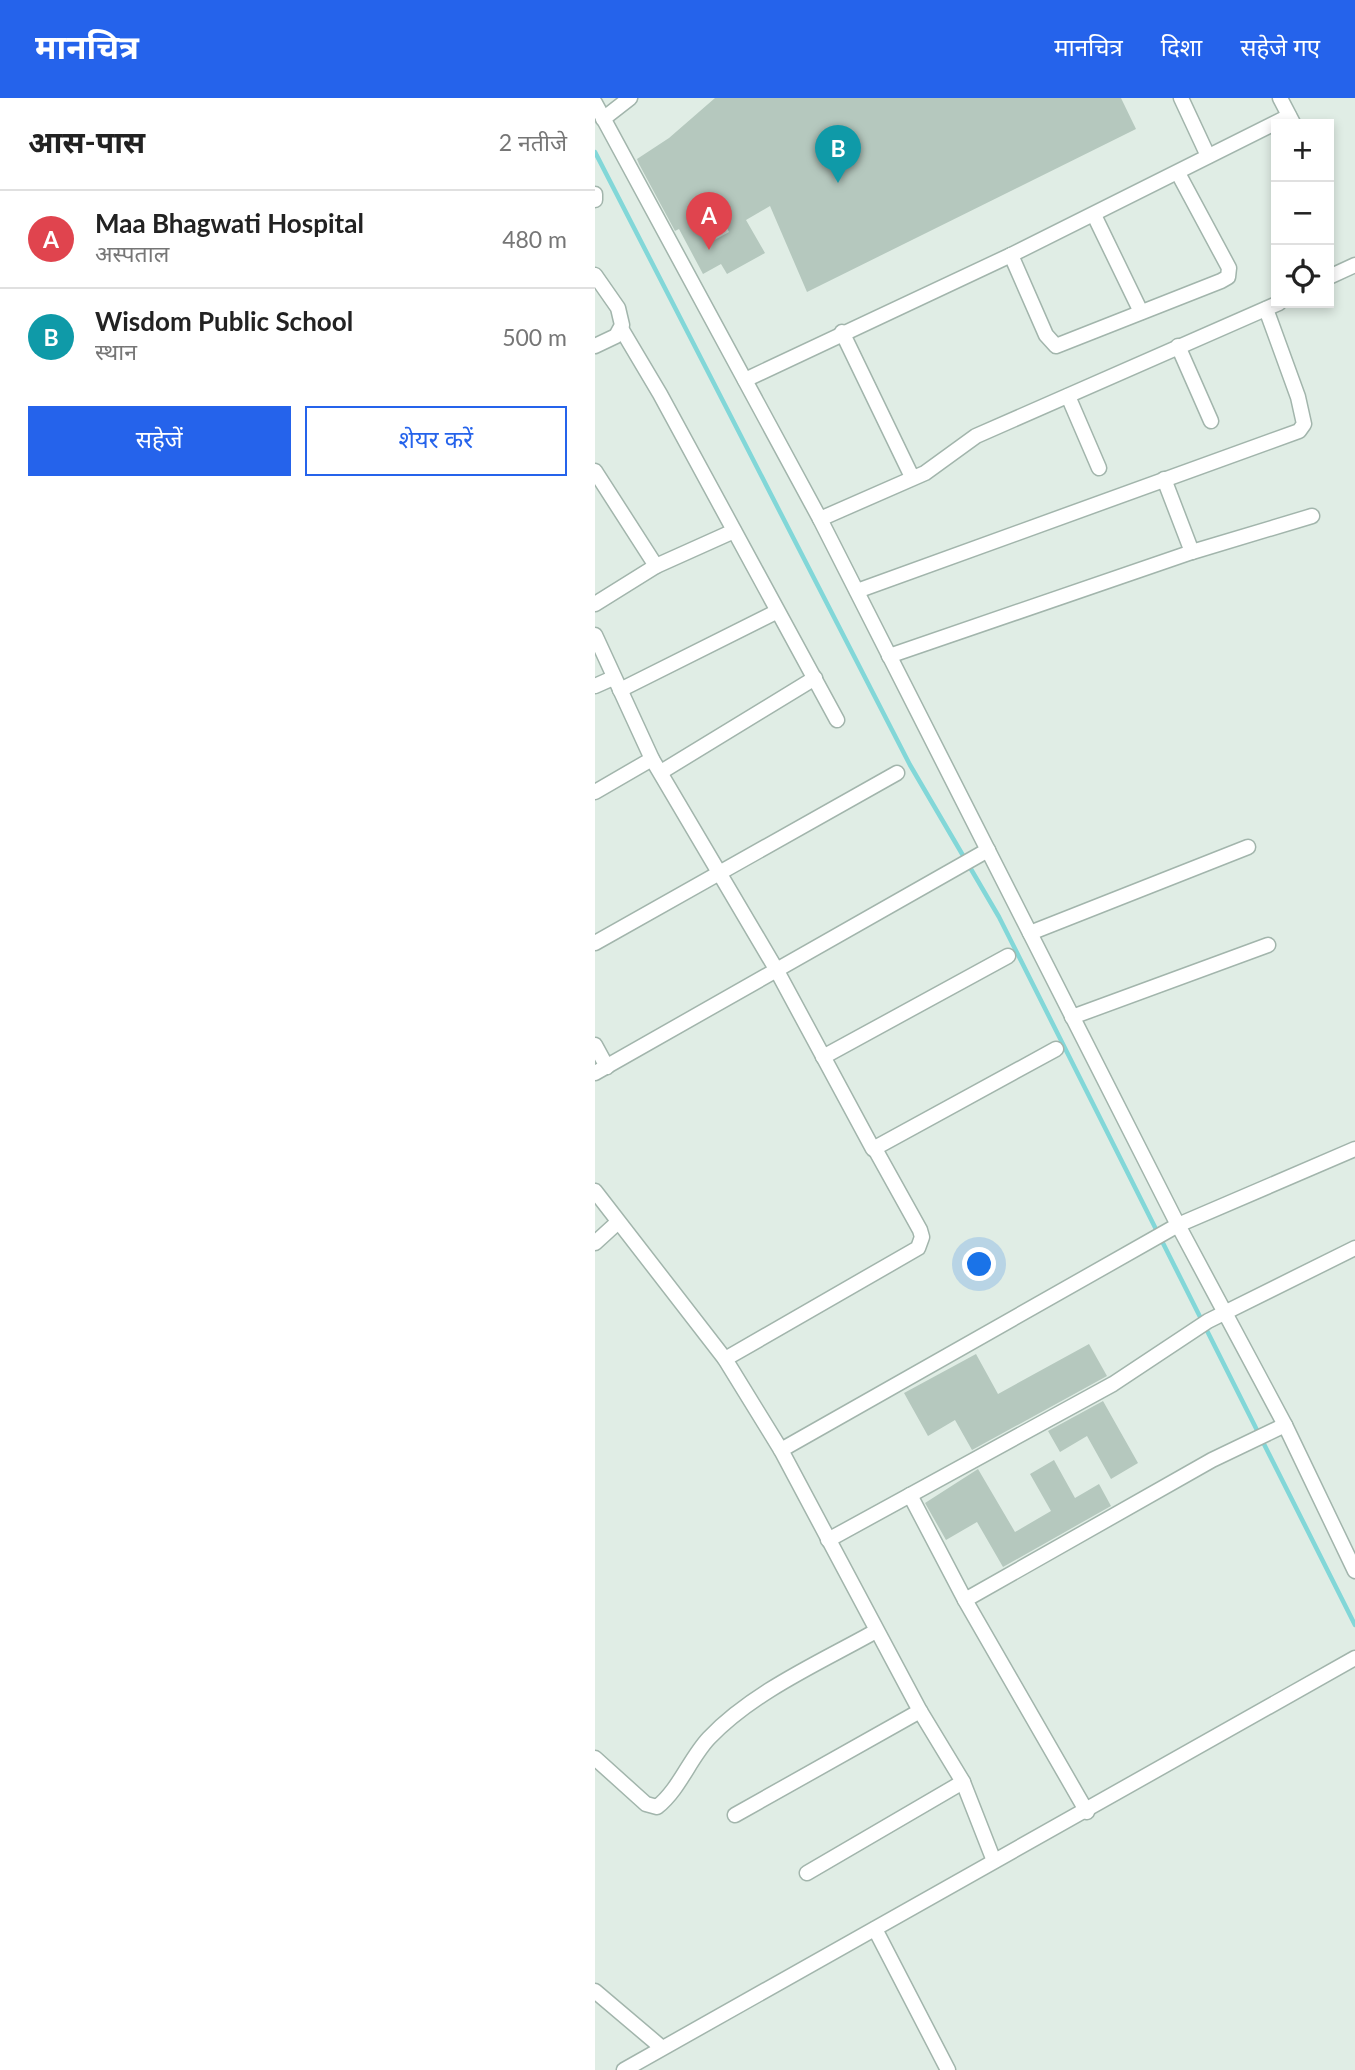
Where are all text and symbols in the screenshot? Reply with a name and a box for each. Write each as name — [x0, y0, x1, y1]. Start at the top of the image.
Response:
text: मानचित्र — [35, 26, 139, 66]
text: मानचित्र — [1054, 32, 1123, 61]
text: दिशा — [1161, 32, 1202, 61]
text: सहेजे गए — [1240, 32, 1320, 61]
map controls — [1271, 119, 1334, 308]
button: + — [1271, 119, 1334, 182]
text: आस-पास — [28, 123, 145, 159]
pin: B — [815, 125, 861, 183]
text: 2 नतीजे — [499, 128, 567, 156]
button: − — [1271, 182, 1334, 245]
pin: A — [686, 192, 732, 250]
text: Maa Bhagwati Hospital — [95, 207, 364, 239]
text: A — [43, 225, 59, 253]
text: 480 m — [502, 225, 567, 253]
text: अस्पताल — [95, 239, 169, 267]
button: locate — [1271, 245, 1334, 308]
text: Wisdom Public School — [95, 305, 353, 337]
text: B — [43, 323, 59, 351]
text: 500 m — [502, 323, 567, 351]
text: स्थान — [95, 337, 137, 365]
button: सहेजें — [28, 406, 291, 476]
button: शेयर करें — [305, 406, 567, 476]
your location — [962, 1247, 996, 1281]

